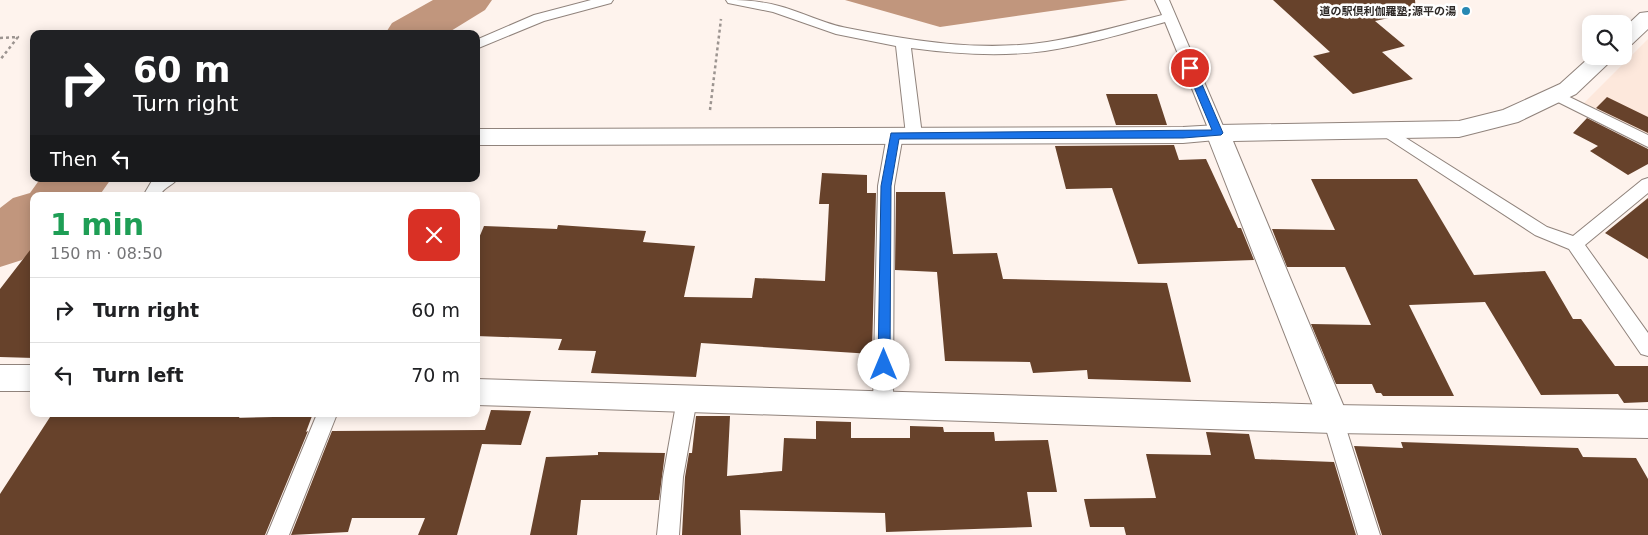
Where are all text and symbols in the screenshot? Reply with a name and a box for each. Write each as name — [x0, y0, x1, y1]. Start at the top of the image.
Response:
place label: 道の駅倶利伽羅塾;源平の湯 — [1320, 5, 1456, 18]
marker: 道の駅倶利伽羅塾;源平の湯 — [1460, 5, 1472, 17]
map controls — [1582, 15, 1632, 65]
button: search — [1582, 15, 1632, 65]
pin — [1169, 47, 1211, 89]
icon: right — [50, 50, 115, 115]
text: 60 m — [133, 50, 230, 90]
icon: arrive — [1176, 54, 1204, 82]
text: Turn right — [133, 91, 238, 116]
icon: left — [107, 145, 135, 173]
text: Then — [50, 148, 97, 170]
text: 1 min — [50, 207, 144, 242]
button: close — [408, 209, 460, 261]
text: 150 m · 08:50 — [50, 244, 163, 263]
icon: right — [50, 296, 78, 324]
text: Turn right — [93, 299, 199, 321]
text: 60 m — [411, 299, 460, 321]
position arrow — [857, 338, 909, 390]
icon: left — [50, 361, 78, 389]
text: Turn left — [93, 364, 184, 386]
text: 70 m — [411, 364, 460, 386]

